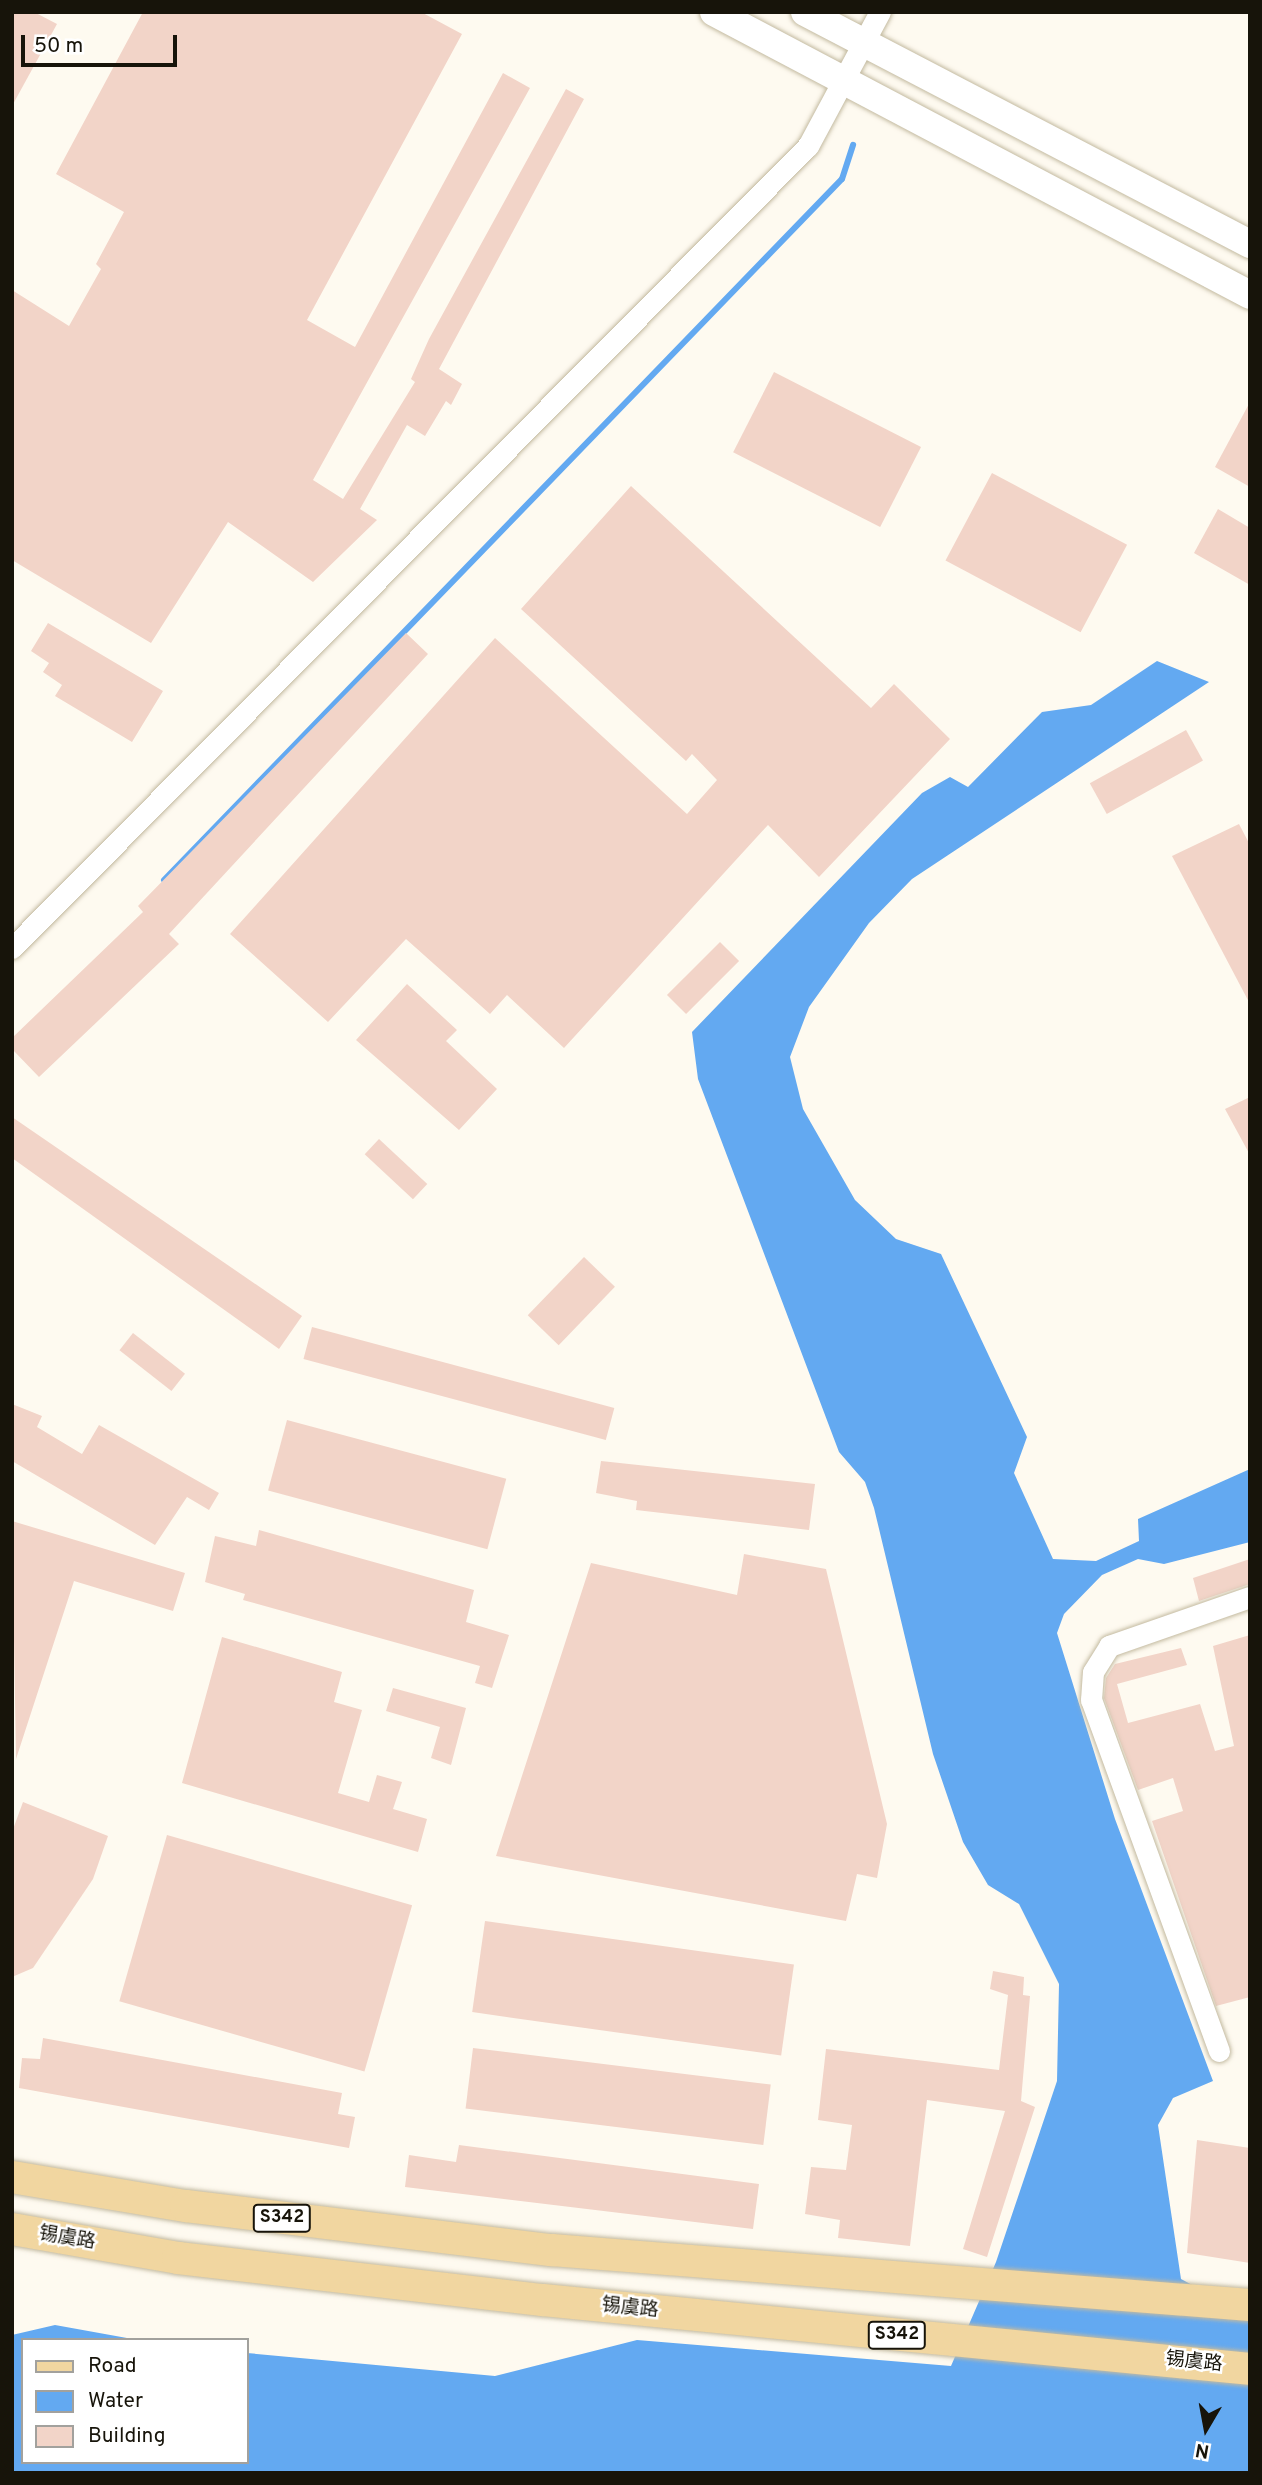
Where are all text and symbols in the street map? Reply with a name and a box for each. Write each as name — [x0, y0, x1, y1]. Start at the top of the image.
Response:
scale bar — [24, 21, 180, 65]
text: 50 m — [34, 33, 83, 60]
road number: S342 — [252, 2204, 312, 2232]
street label: 锡虞路 — [37, 2223, 97, 2255]
street label: 锡虞路 — [600, 2295, 660, 2323]
road number: S342 — [867, 2320, 927, 2350]
legend — [21, 2338, 248, 2464]
street label: 锡虞路 — [1164, 2349, 1224, 2377]
text: Road — [88, 2353, 137, 2380]
text: Water — [88, 2388, 143, 2415]
north arrow — [1171, 2394, 1241, 2464]
text: Building — [88, 2423, 166, 2450]
text: N — [1194, 2437, 1211, 2463]

